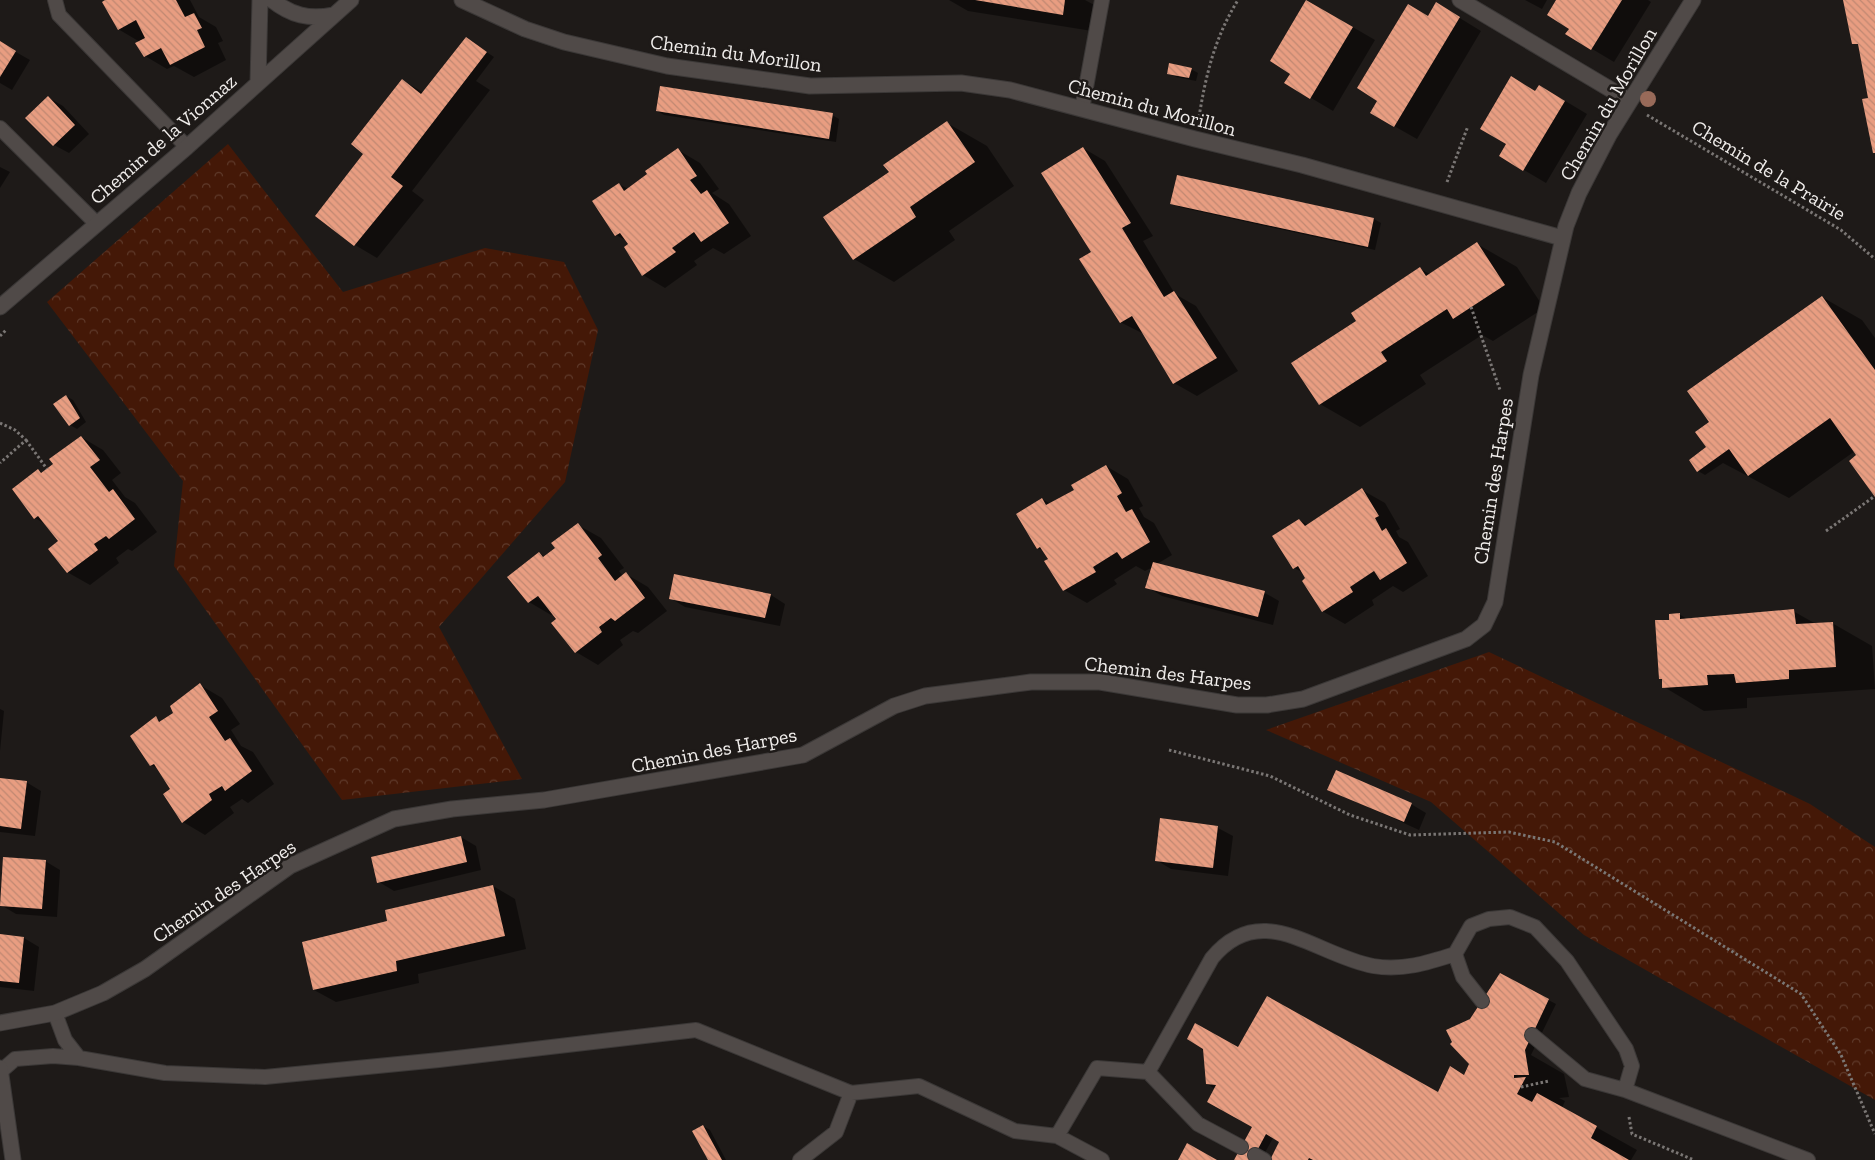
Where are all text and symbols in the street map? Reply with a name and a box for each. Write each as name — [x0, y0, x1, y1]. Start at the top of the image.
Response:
street label: Chemin du Morillon — [1554, 23, 1662, 185]
street label: Chemin du Morillon — [649, 29, 824, 77]
street label: Chemin de la Vionnaz — [85, 69, 241, 209]
street label: Chemin du Morillon — [1065, 73, 1239, 141]
street label: Chemin de la Prairie — [1688, 115, 1850, 225]
street label: Chemin des Harpes — [1468, 396, 1518, 566]
street label: Chemin des Harpes — [1083, 651, 1253, 695]
street label: Chemin des Harpes — [629, 722, 799, 778]
street label: Chemin des Harpes — [148, 834, 300, 948]

